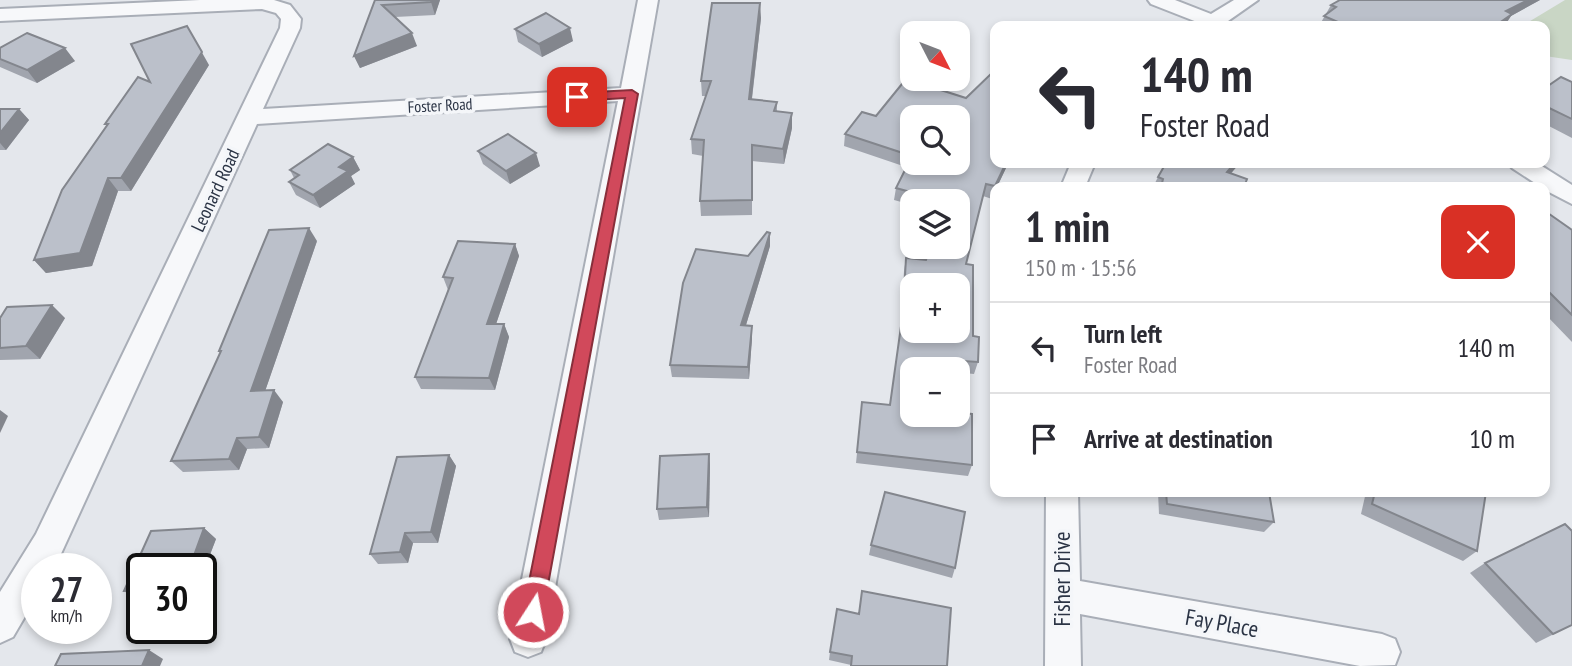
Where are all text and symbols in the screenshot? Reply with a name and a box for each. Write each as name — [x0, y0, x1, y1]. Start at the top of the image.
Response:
north arrow — [900, 21, 970, 91]
map controls — [900, 21, 970, 427]
text: 140 m — [1140, 42, 1253, 106]
icon: left — [1025, 49, 1116, 140]
pin — [547, 67, 607, 127]
icon: arrive — [558, 78, 596, 116]
street label: Foster Road — [407, 93, 473, 117]
text: Foster Road — [1140, 104, 1270, 146]
button: search — [900, 105, 970, 175]
street label: Leonard Road — [185, 145, 245, 235]
button: layers — [900, 189, 970, 259]
text: 1 min — [1025, 199, 1110, 254]
button: close — [1441, 205, 1515, 279]
text: 150 m · 15:56 — [1025, 253, 1137, 282]
button: + — [900, 273, 970, 343]
text: Turn left — [1084, 317, 1162, 350]
icon: left — [1025, 329, 1063, 367]
text: 140 m — [1457, 331, 1515, 364]
text: Foster Road — [1084, 350, 1177, 379]
button: − — [900, 357, 970, 427]
icon: arrive — [1025, 420, 1063, 458]
text: Arrive at destination — [1084, 422, 1273, 455]
text: 10 m — [1469, 422, 1515, 455]
street label: Fisher Drive — [1047, 532, 1076, 626]
speed limit sign: 30 — [126, 553, 217, 644]
text: 27 — [50, 566, 83, 612]
position arrow — [496, 575, 570, 649]
street label: Fay Place — [1183, 602, 1261, 643]
text: km/h — [51, 604, 82, 627]

